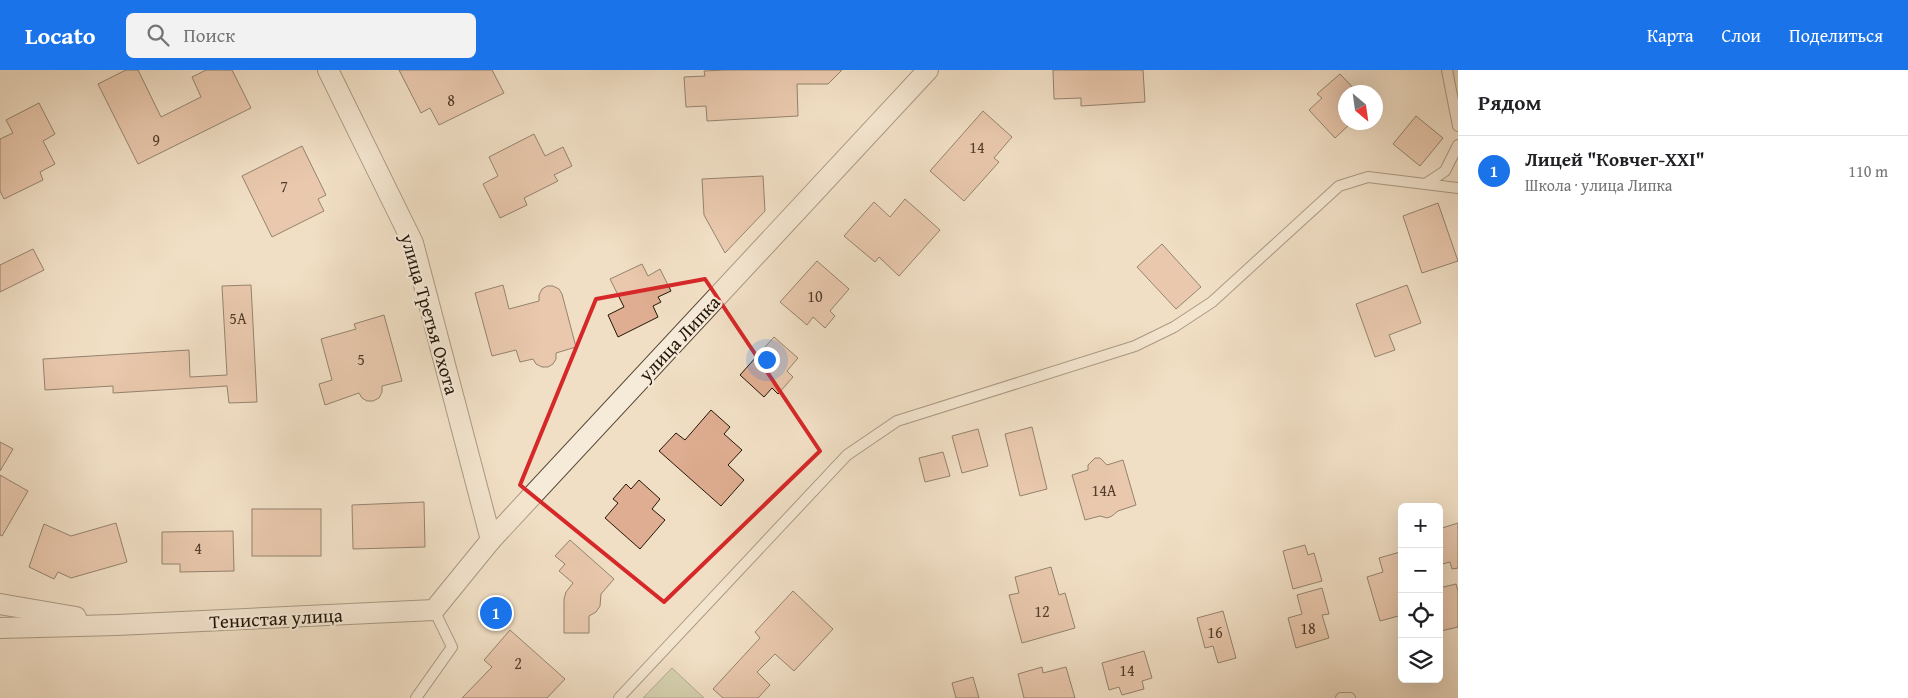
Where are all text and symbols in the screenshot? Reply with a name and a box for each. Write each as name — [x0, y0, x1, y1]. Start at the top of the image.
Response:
search box — [126, 13, 476, 58]
text: Locato — [25, 18, 96, 53]
icon: search — [144, 21, 172, 49]
text: Поиск — [184, 21, 235, 49]
text: Карта — [1647, 22, 1694, 49]
text: Слои — [1722, 22, 1761, 49]
text: Поделиться — [1789, 22, 1883, 49]
north arrow — [1338, 85, 1383, 130]
text: Рядом — [1478, 87, 1541, 118]
house number: 8 — [447, 88, 455, 112]
house number: 9 — [152, 128, 160, 152]
house number: 14 — [969, 135, 985, 159]
text: Лицей "Ковчег-XXI" — [1525, 145, 1705, 173]
text: 1 — [1490, 159, 1498, 183]
text: 110 m — [1848, 159, 1888, 183]
text: Школа · улица Липка — [1525, 173, 1672, 197]
house number: 7 — [280, 174, 288, 198]
street label: улица Третья Охота — [393, 229, 466, 398]
house number: 10 — [807, 284, 823, 308]
street label: улица Липка — [631, 289, 726, 388]
house number: 5А — [229, 306, 247, 330]
house number: 5 — [357, 347, 365, 371]
your location — [754, 347, 780, 373]
house number: 14А — [1091, 478, 1117, 502]
map controls — [1398, 503, 1443, 683]
button: + — [1398, 503, 1443, 548]
house number: 4 — [194, 536, 202, 560]
button: − — [1398, 548, 1443, 593]
button: locate — [1398, 593, 1443, 638]
pin: 1 — [480, 594, 512, 632]
house number: 12 — [1034, 599, 1050, 623]
street label: Тенистая улица — [209, 601, 343, 635]
house number: 18 — [1300, 616, 1316, 640]
house number: 16 — [1207, 620, 1223, 644]
button: layers — [1398, 638, 1443, 683]
house number: 2 — [514, 651, 522, 675]
house number: 14 — [1119, 658, 1135, 682]

